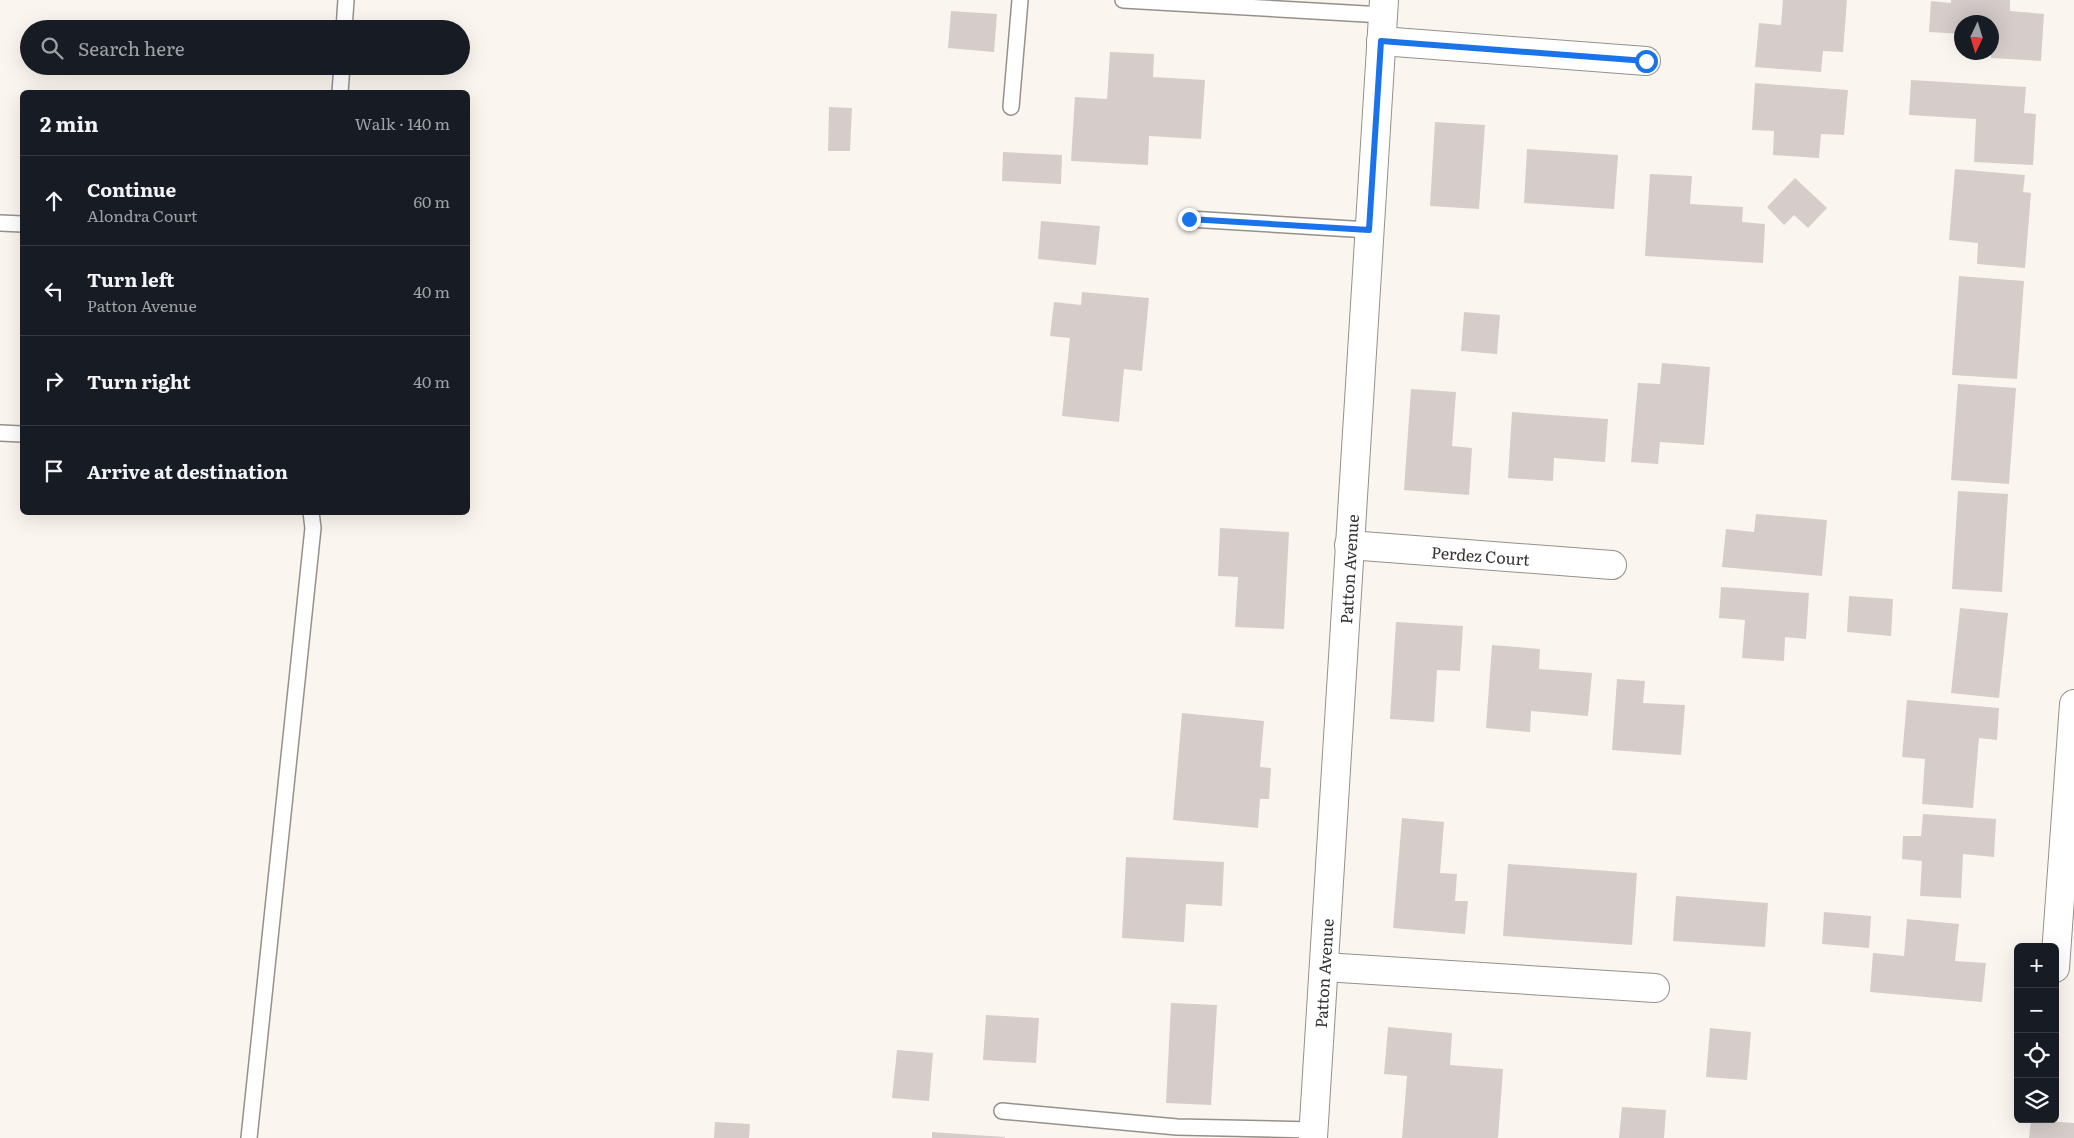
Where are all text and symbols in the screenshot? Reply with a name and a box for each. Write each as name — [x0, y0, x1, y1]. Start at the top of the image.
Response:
north arrow — [1954, 15, 1999, 60]
search box — [20, 20, 470, 75]
icon: search — [38, 34, 66, 62]
text: Search here — [78, 34, 185, 62]
route start — [1635, 50, 1658, 73]
text: 2 min — [40, 107, 99, 138]
text: Walk · 140 m — [355, 111, 450, 135]
text: Continue — [87, 175, 176, 203]
icon: ahead — [40, 187, 68, 215]
text: 60 m — [413, 189, 450, 213]
text: Alondra Court — [87, 203, 197, 227]
route end — [1178, 208, 1201, 231]
text: Turn left — [87, 265, 174, 293]
icon: left — [40, 277, 68, 305]
text: 40 m — [413, 279, 450, 303]
text: Patton Avenue — [87, 293, 197, 317]
icon: right — [40, 367, 68, 395]
text: Turn right — [87, 367, 191, 395]
text: 40 m — [413, 369, 450, 393]
icon: arrive — [40, 457, 68, 485]
text: Arrive at destination — [87, 457, 288, 485]
street label: Patton Avenue — [1333, 514, 1364, 625]
street label: Perdez Court — [1430, 539, 1531, 571]
street label: Patton Avenue — [1308, 918, 1339, 1029]
map controls — [2014, 943, 2059, 1123]
button: + — [2014, 943, 2059, 988]
button: − — [2014, 988, 2059, 1033]
button: locate — [2014, 1033, 2059, 1078]
button: layers — [2014, 1078, 2059, 1123]

